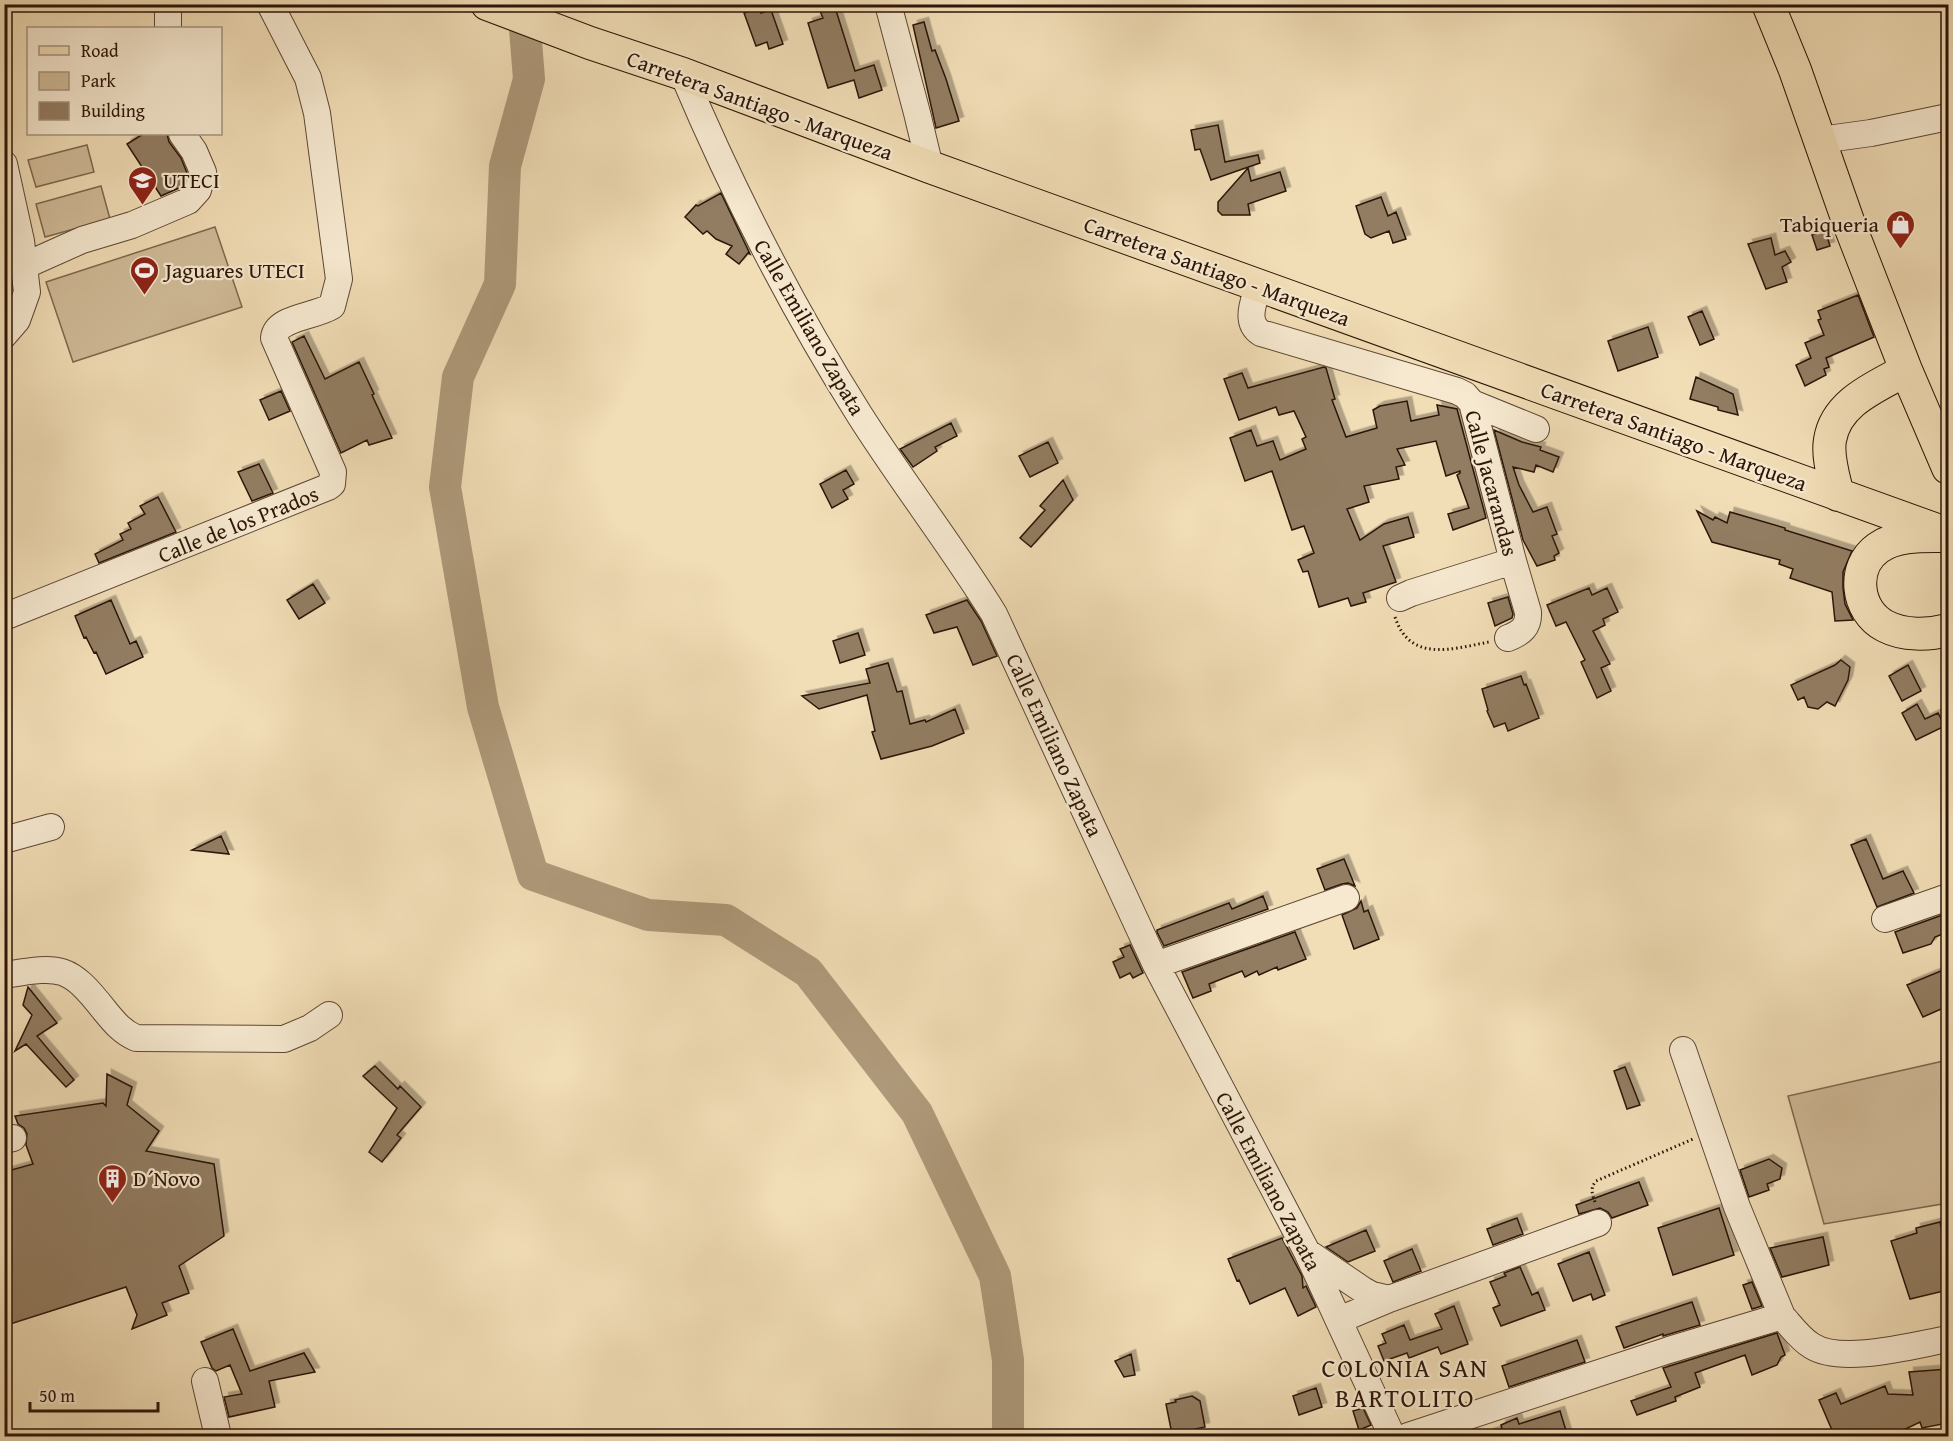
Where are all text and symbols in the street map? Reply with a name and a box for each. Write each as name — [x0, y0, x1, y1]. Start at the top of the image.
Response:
legend — [27, 27, 222, 135]
text: Road — [81, 37, 119, 64]
street label: Carretera Santiago - Marqueza — [623, 42, 898, 168]
text: Park — [81, 67, 117, 94]
text: Building — [81, 97, 145, 124]
school or university icon: UTECI — [126, 164, 158, 206]
place label: UTECI — [163, 164, 220, 196]
street label: Carretera Santiago - Marqueza — [1080, 208, 1355, 334]
place label: Tabiqueria — [1780, 208, 1880, 240]
shop icon: Tabiqueria — [1884, 208, 1916, 250]
street label: Calle Emiliano Zapata — [746, 233, 874, 422]
sports icon: Jaguares UTECI — [128, 254, 160, 296]
place label: Jaguares UTECI — [162, 254, 305, 286]
street label: Carretera Santiago - Marqueza — [1537, 373, 1812, 499]
street label: Calle Jacarandas — [1457, 406, 1527, 560]
street label: Calle de los Prados — [153, 477, 323, 571]
street label: Calle Emiliano Zapata — [998, 648, 1112, 842]
street label: Calle Emiliano Zapata — [1208, 1086, 1330, 1277]
building icon: D´Novo — [96, 1162, 128, 1204]
place label: D´Novo — [133, 1162, 200, 1194]
district label: COLONIA SAN BARTOLITO — [1322, 1348, 1488, 1417]
scale bar — [30, 1375, 158, 1413]
text: 50 m — [39, 1382, 75, 1409]

